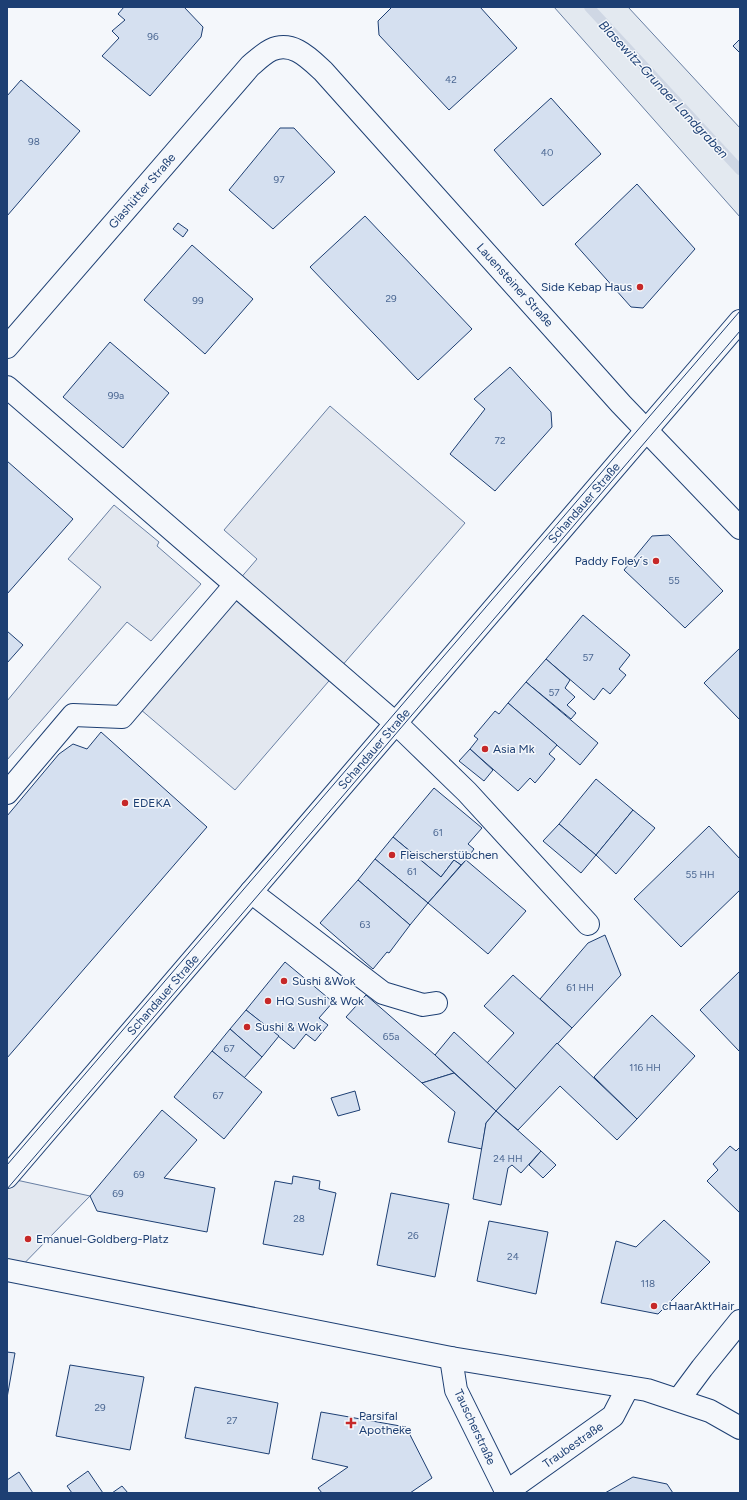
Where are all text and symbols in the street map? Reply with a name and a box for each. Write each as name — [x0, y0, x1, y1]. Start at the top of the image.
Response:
water label: Blasewitz‐Grunaer Landgraben — [596, 17, 731, 161]
house number: 96 — [147, 30, 159, 43]
house number: 42 — [445, 73, 457, 86]
house number: 98 — [28, 135, 40, 148]
house number: 40 — [541, 146, 553, 159]
street label: Glashütter Straße — [106, 150, 179, 231]
house number: 97 — [273, 173, 285, 186]
street label: Lauensteiner Straße — [474, 240, 556, 330]
place label: Side Kebap Haus — [541, 280, 632, 294]
marker: Side Kebap Haus — [635, 282, 645, 292]
house number: 29 — [385, 292, 397, 305]
house number: 99 — [192, 294, 204, 307]
house number: 99a — [108, 389, 124, 402]
house number: 72 — [495, 434, 505, 447]
street label: Schandauer Straße — [545, 460, 623, 546]
place label: Paddy Foley´s — [575, 554, 648, 568]
marker: Paddy Foley´s — [651, 556, 661, 566]
house number: 55 — [668, 574, 680, 587]
house number: 57 — [582, 651, 594, 664]
house number: 57 — [548, 686, 560, 699]
street label: Schandauer Straße — [335, 706, 413, 792]
place label: Asia Mk — [493, 742, 535, 756]
marker: Asia Mk — [480, 744, 490, 754]
place label: EDEKA — [133, 796, 171, 810]
marker: EDEKA — [120, 798, 130, 808]
house number: 61 — [433, 826, 443, 839]
place label: Fleischerstübchen — [400, 848, 498, 862]
marker: Fleischerstübchen — [387, 850, 397, 860]
house number: 61 — [407, 865, 417, 878]
house number: 55 HH — [686, 868, 715, 881]
house number: 63 — [359, 918, 371, 931]
street label: Schandauer Straße — [124, 952, 202, 1038]
place label: Sushi &Wok — [292, 974, 356, 988]
marker: Sushi &Wok — [279, 976, 289, 986]
house number: 61 HH — [566, 981, 594, 994]
place label: HQ Sushi & Wok — [276, 994, 364, 1008]
marker: HQ Sushi & Wok — [263, 996, 273, 1006]
place label: Sushi & Wok — [255, 1020, 322, 1034]
marker: Sushi & Wok — [242, 1022, 252, 1032]
house number: 65a — [383, 1030, 399, 1043]
house number: 67 — [223, 1042, 235, 1055]
house number: 116 HH — [629, 1061, 661, 1074]
house number: 67 — [212, 1089, 224, 1102]
house number: 24 HH — [493, 1152, 523, 1165]
house number: 69 — [133, 1168, 145, 1181]
house number: 69 — [112, 1187, 124, 1200]
house number: 28 — [293, 1212, 305, 1225]
house number: 26 — [407, 1229, 419, 1242]
place label: Emanuel-Goldberg-Platz — [36, 1232, 169, 1246]
marker: Emanuel-Goldberg-Platz — [23, 1234, 33, 1244]
house number: 24 — [507, 1250, 519, 1263]
house number: 118 — [641, 1277, 655, 1290]
place label: cHaarAktHair — [662, 1299, 734, 1313]
marker: cHaarAktHair — [649, 1301, 659, 1311]
street label: Tauscherstraße — [451, 1387, 499, 1467]
house number: 29 — [94, 1401, 106, 1414]
place label: Parsifal Apotheke — [359, 1409, 412, 1437]
house number: 27 — [227, 1414, 238, 1427]
marker: Parsifal Apotheke — [346, 1418, 356, 1428]
street label: Traubestraße — [540, 1419, 606, 1471]

